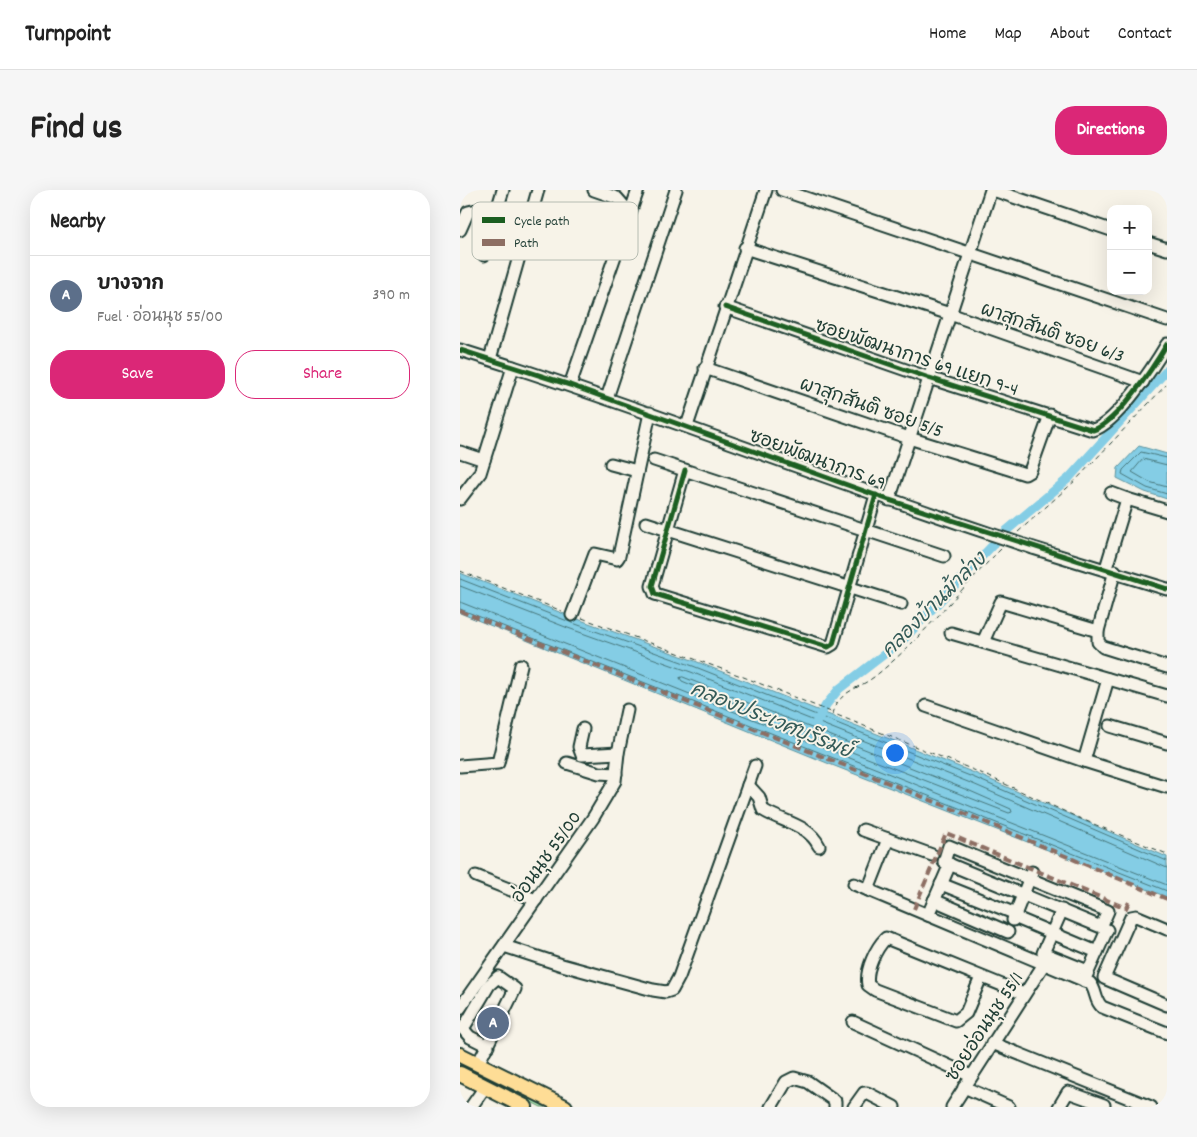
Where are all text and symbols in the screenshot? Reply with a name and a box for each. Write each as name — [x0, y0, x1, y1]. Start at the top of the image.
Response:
text: Turnpoint — [25, 18, 111, 52]
text: Home — [929, 22, 966, 47]
text: Map — [994, 22, 1022, 47]
text: About — [1050, 22, 1090, 47]
text: Contact — [1118, 22, 1172, 47]
text: Find us — [30, 105, 122, 155]
button: Directions — [1055, 106, 1167, 155]
legend — [472, 202, 638, 260]
map controls — [1107, 205, 1152, 295]
button: + — [1107, 205, 1152, 250]
text: Nearby — [50, 208, 105, 238]
text: Cycle path — [514, 212, 570, 232]
text: Path — [514, 234, 539, 254]
button: − — [1107, 250, 1152, 295]
text: บางจาก — [97, 272, 164, 299]
text: A — [62, 284, 70, 307]
text: 390 m — [372, 284, 410, 307]
street label: ผาสุกสันติ ซอย 6/3 — [976, 297, 1127, 372]
text: Fuel · อ่อนนุช 55/00 — [97, 306, 223, 329]
street label: ซอยพัฒนาการ 69 แยก 9-4 — [811, 314, 1021, 405]
button: Save — [50, 350, 225, 399]
button: Share — [235, 350, 410, 399]
street label: ผาสุกสันติ ซอย 5/5 — [795, 372, 946, 447]
street label: ซอยพัฒนาการ 69 — [745, 424, 889, 499]
water label: คลองบ้านม้าล่าง — [875, 545, 995, 665]
water label: คลองประเวศบุรีรมย์ — [686, 675, 860, 768]
your location — [882, 740, 908, 766]
street label: อ่อนนุช 55/00 — [505, 806, 590, 910]
street label: ซอยอ่อนนุช 55/1 — [939, 967, 1032, 1088]
pin: A — [477, 1004, 509, 1042]

